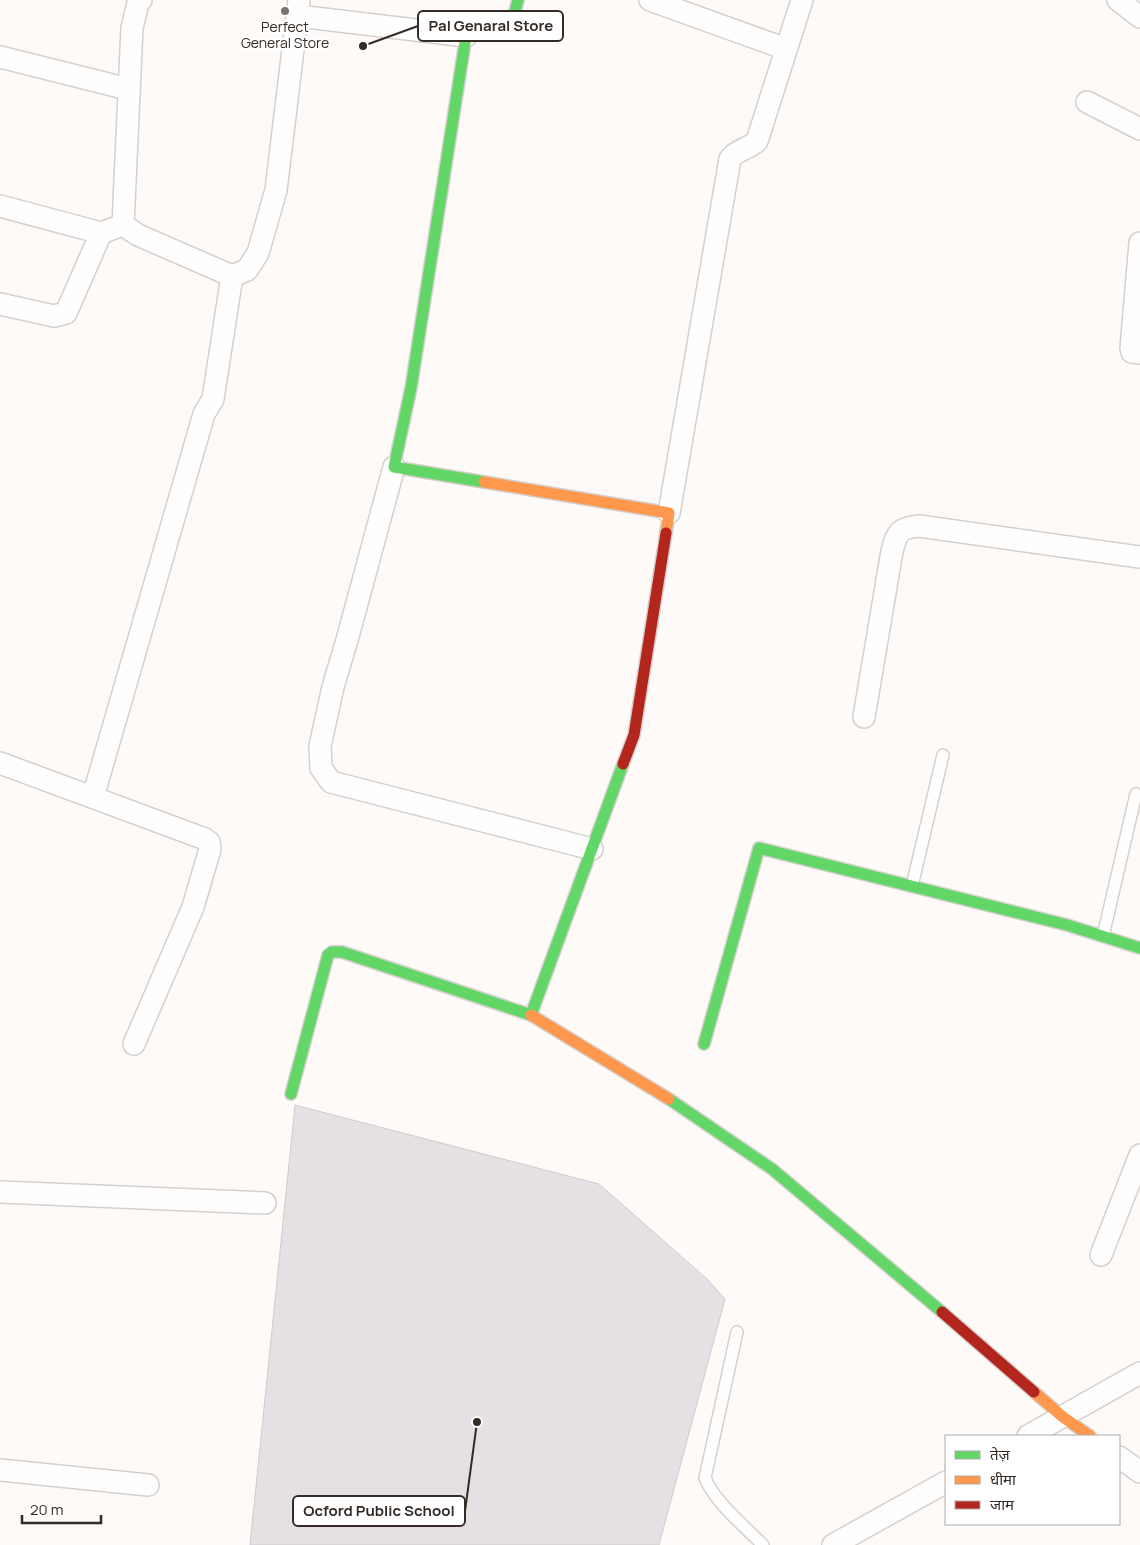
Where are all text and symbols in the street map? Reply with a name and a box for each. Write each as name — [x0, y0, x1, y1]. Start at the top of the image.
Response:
marker: Perfect General Store — [279, 5, 291, 17]
callout: Pal Genaral Store — [418, 11, 563, 41]
text: Pal Genaral Store — [429, 15, 553, 36]
place label: Perfect General Store — [241, 17, 329, 52]
legend — [945, 1435, 1120, 1525]
text: तेज़ — [990, 1444, 1011, 1465]
text: धीमा — [990, 1469, 1017, 1490]
scale bar — [22, 1492, 101, 1524]
text: जाम — [990, 1494, 1015, 1515]
callout: Ocford Public School — [293, 1496, 465, 1526]
text: 20 m — [30, 1499, 63, 1520]
text: Ocford Public School — [303, 1500, 455, 1521]

